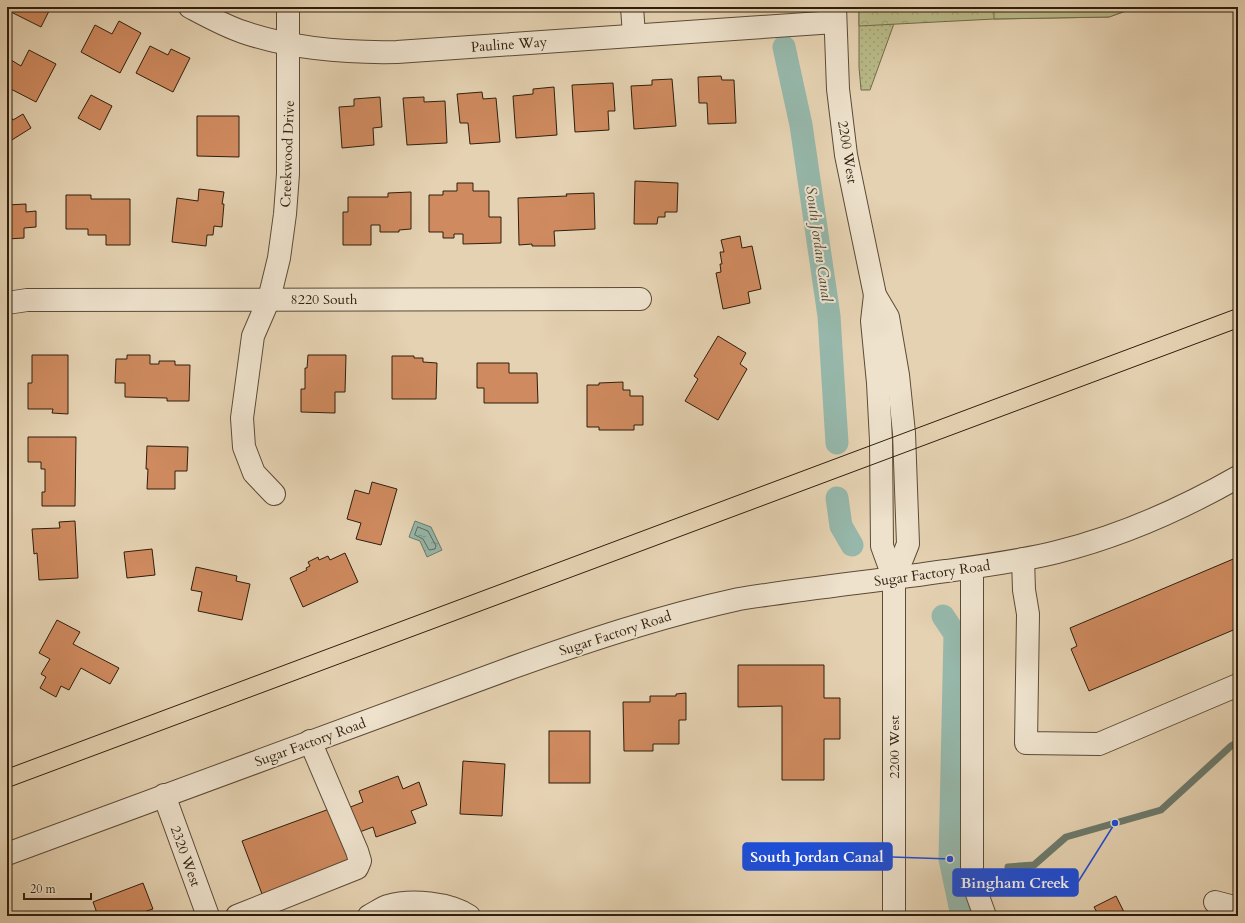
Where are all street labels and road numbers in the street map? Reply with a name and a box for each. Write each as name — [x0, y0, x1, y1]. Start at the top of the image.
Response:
street label: Pauline Way — [470, 32, 548, 57]
street label: Creekwood Drive — [276, 100, 299, 208]
street label: 2200 West — [833, 119, 862, 185]
street label: 8220 South — [291, 290, 358, 309]
street label: Sugar Factory Road — [873, 556, 992, 591]
street label: Sugar Factory Road — [557, 606, 674, 661]
street label: Sugar Factory Road — [252, 713, 369, 771]
street label: 2200 West — [885, 715, 904, 779]
street label: 2320 West — [166, 823, 205, 890]

